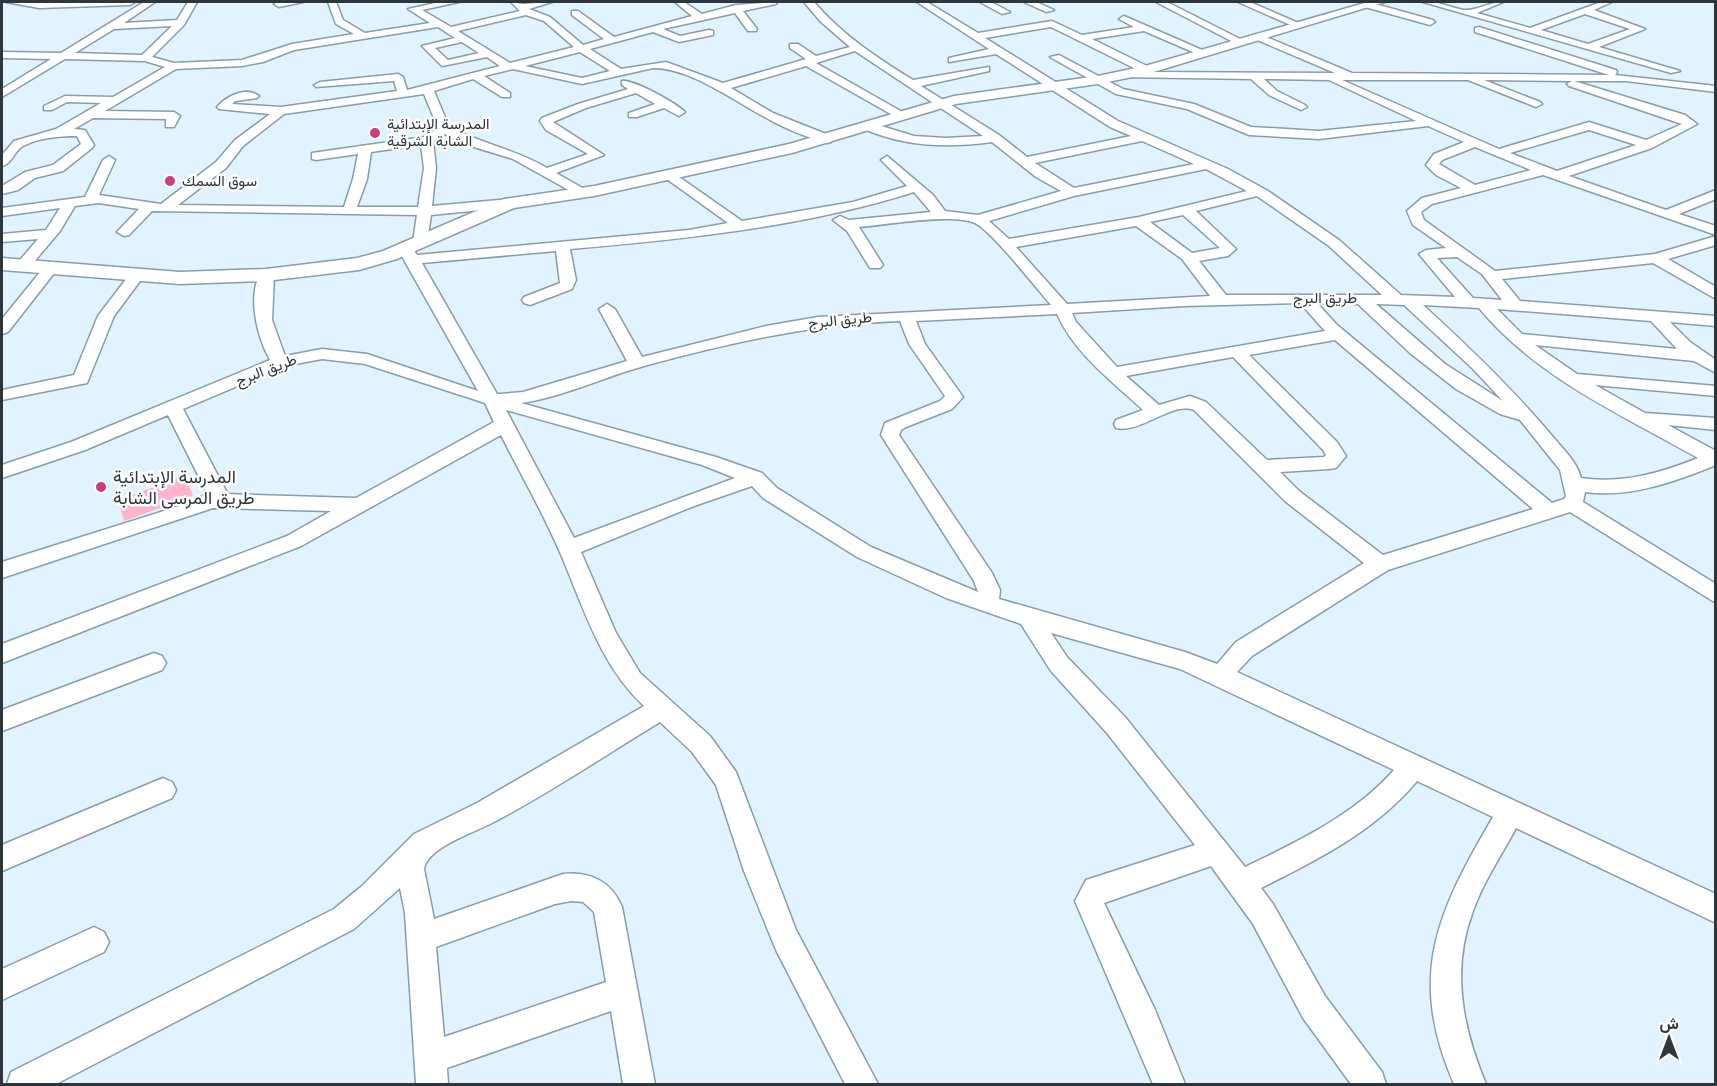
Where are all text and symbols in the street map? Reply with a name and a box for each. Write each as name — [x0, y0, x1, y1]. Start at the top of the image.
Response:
place label: المدرسة الإبتدائية الشابة الشرقية — [387, 113, 489, 151]
marker: المدرسة الإبتدائية الشابة الشرقية — [368, 126, 382, 140]
place label: سوق السمك — [182, 170, 257, 191]
marker: سوق السمك — [163, 174, 177, 188]
street label: طريق البرج — [1293, 287, 1357, 309]
street label: طريق البرج — [807, 306, 873, 334]
street label: طريق البرج — [232, 348, 300, 392]
place label: المدرسة الإبتدائية طريق المرسى الشابة — [113, 464, 254, 510]
marker: المدرسة الإبتدائية طريق المرسى الشابة — [94, 480, 108, 494]
north arrow — [1639, 1008, 1699, 1068]
text: ش — [1659, 1012, 1679, 1034]

